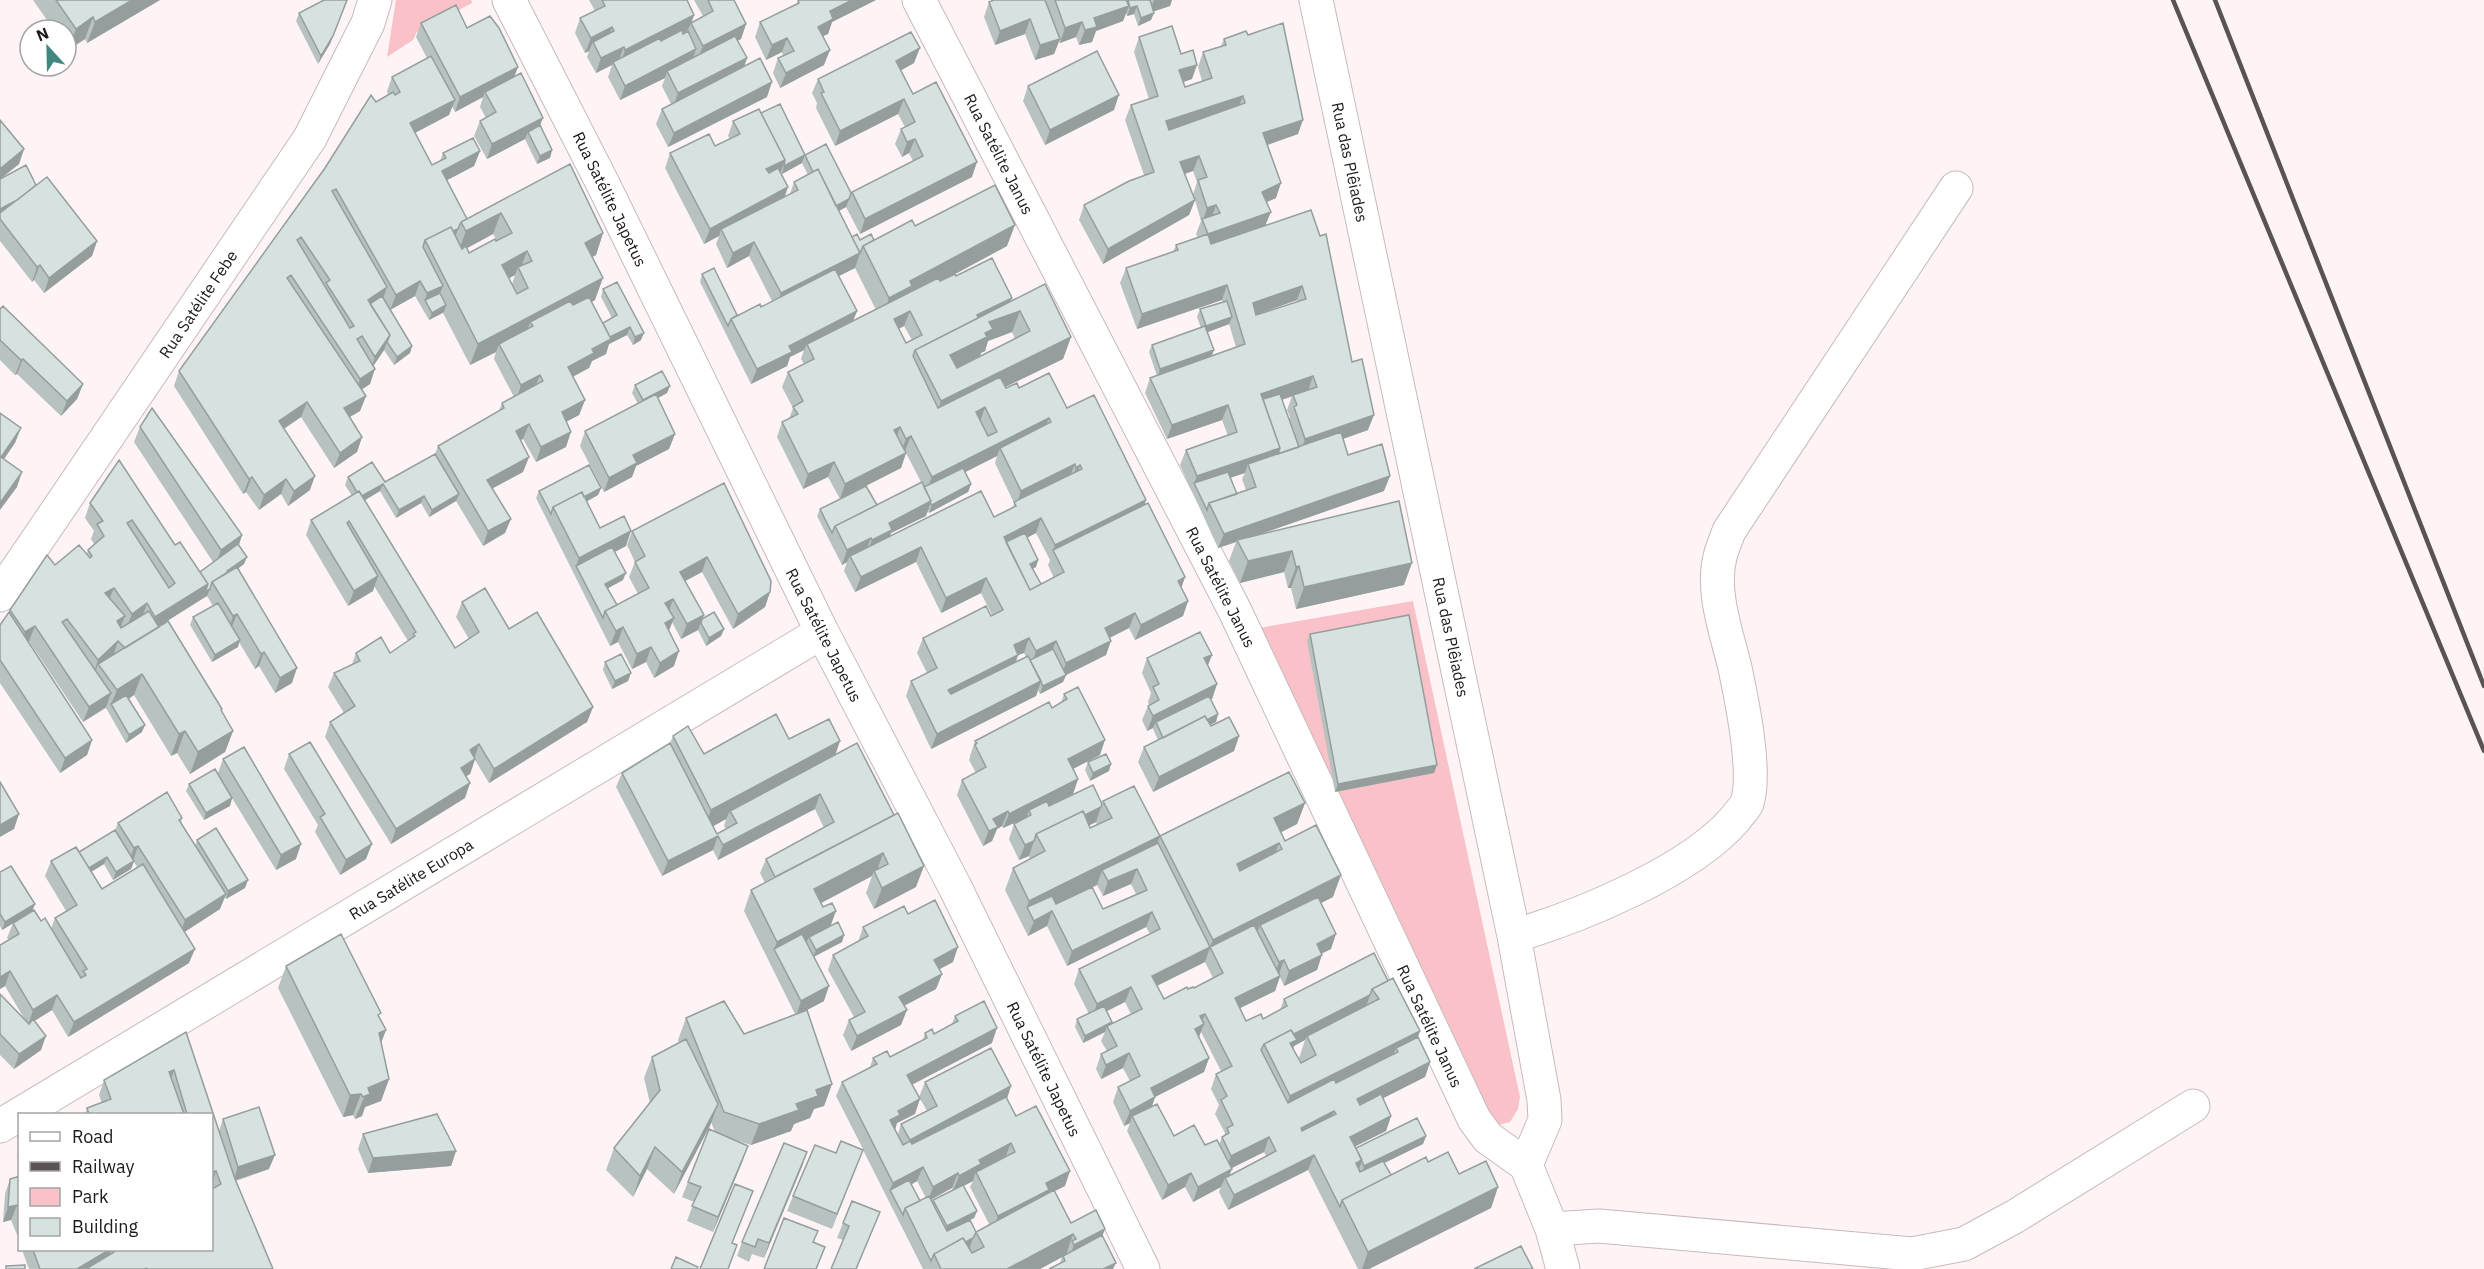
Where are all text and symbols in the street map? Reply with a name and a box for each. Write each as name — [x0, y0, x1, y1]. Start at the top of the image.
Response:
north arrow — [18, 18, 78, 78]
text: N — [33, 23, 52, 46]
street label: Rua Satélite Janus — [960, 90, 1038, 218]
street label: Rua das Plêiades — [1328, 100, 1372, 224]
street label: Rua Satélite Japetus — [569, 128, 651, 270]
street label: Rua Satélite Febe — [155, 246, 242, 362]
street label: Rua Satélite Janus — [1182, 523, 1260, 651]
street label: Rua Satélite Japetus — [782, 565, 866, 705]
street label: Rua das Plêiades — [1429, 575, 1473, 699]
street label: Rua Satélite Europa — [345, 834, 477, 924]
street label: Rua Satélite Janus — [1393, 962, 1467, 1090]
street label: Rua Satélite Japetus — [1003, 998, 1085, 1140]
legend — [18, 1113, 213, 1251]
text: Road — [72, 1125, 113, 1148]
text: Railway — [72, 1155, 134, 1178]
text: Park — [72, 1185, 109, 1208]
text: Building — [72, 1215, 139, 1238]

